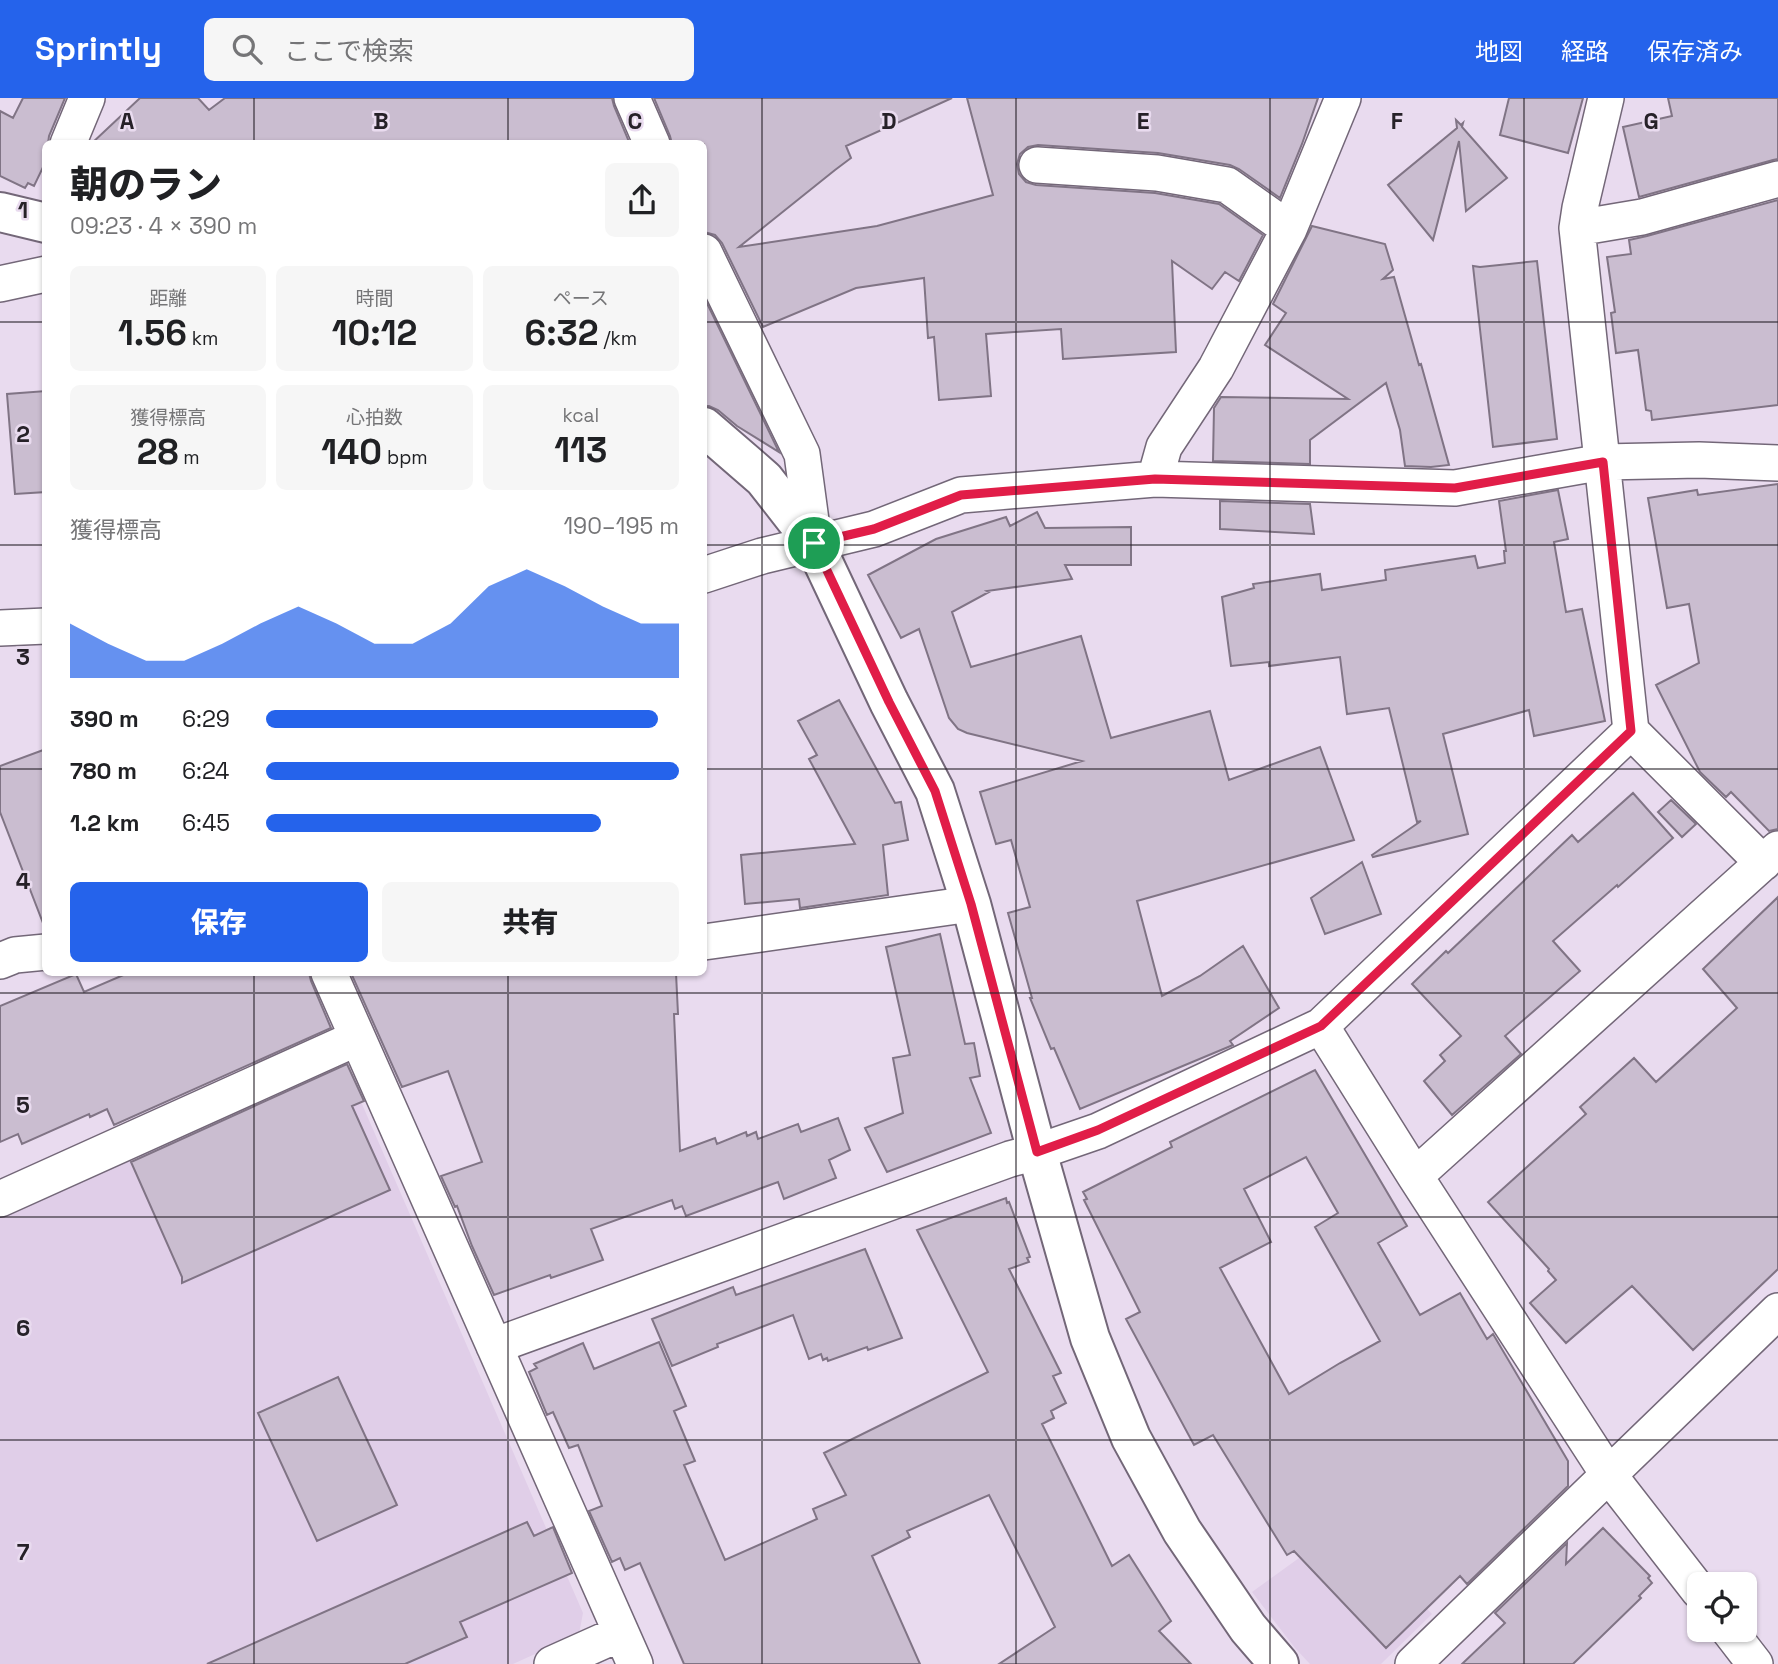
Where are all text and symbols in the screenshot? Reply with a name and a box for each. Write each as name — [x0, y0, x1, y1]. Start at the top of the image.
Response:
search box — [204, 18, 694, 81]
text: Sprintly — [35, 28, 162, 70]
icon: search — [228, 30, 266, 68]
text: ここで検索 — [284, 34, 414, 68]
text: 地図 — [1475, 36, 1523, 67]
text: 経路 — [1561, 36, 1609, 67]
text: 保存済み — [1647, 36, 1743, 67]
text: A — [120, 106, 135, 136]
text: B — [373, 106, 389, 136]
text: C — [628, 106, 642, 136]
text: D — [881, 106, 897, 136]
text: E — [1137, 106, 1149, 136]
text: F — [1391, 106, 1403, 136]
text: G — [1643, 106, 1659, 136]
text: 朝のラン — [70, 161, 222, 209]
button: share — [605, 163, 679, 237]
text: 1 — [18, 195, 28, 225]
text: 09:23 · 4 × 390 m — [70, 211, 257, 241]
text: 距離 — [149, 286, 187, 311]
text: 時間 — [355, 286, 394, 311]
text: ペース — [553, 286, 609, 311]
text: 1.56 — [118, 311, 187, 355]
text: 10:12 — [332, 311, 417, 355]
text: 6:32 — [525, 311, 599, 355]
text: km — [187, 326, 218, 351]
text: /km — [599, 326, 637, 351]
text: kcal — [562, 403, 599, 428]
text: 獲得標高 — [130, 405, 206, 430]
text: 心拍数 — [346, 405, 403, 430]
text: 2 — [16, 419, 30, 449]
text: 113 — [554, 428, 607, 472]
text: 28 — [137, 430, 178, 474]
text: 140 — [321, 430, 382, 474]
text: m — [178, 445, 200, 470]
text: bpm — [382, 445, 428, 470]
text: 190–195 m — [563, 511, 679, 541]
pin — [784, 513, 844, 573]
text: 獲得標高 — [70, 515, 162, 545]
icon: arrive — [795, 524, 833, 562]
text: 3 — [16, 642, 30, 672]
text: 390 m — [70, 704, 139, 734]
text: 6:29 — [182, 704, 230, 734]
text: 780 m — [70, 756, 137, 786]
text: 6:24 — [182, 756, 229, 786]
text: 1.2 km — [70, 808, 139, 838]
text: 6:45 — [182, 808, 230, 838]
text: 4 — [16, 866, 31, 896]
button: 保存 — [70, 882, 368, 962]
button: 共有 — [382, 882, 679, 962]
text: 5 — [16, 1090, 30, 1120]
text: 6 — [16, 1313, 30, 1343]
text: 7 — [17, 1537, 30, 1567]
map controls — [1687, 1572, 1757, 1642]
button: locate — [1687, 1572, 1757, 1642]

